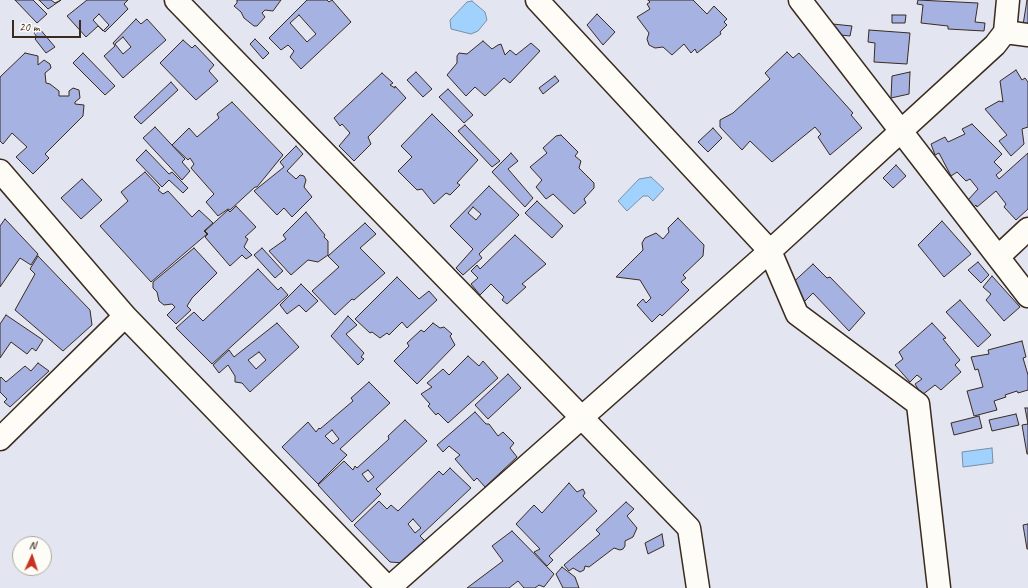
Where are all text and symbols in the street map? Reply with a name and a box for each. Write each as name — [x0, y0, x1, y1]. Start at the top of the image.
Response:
scale bar — [14, 12, 83, 38]
text: 20 m — [19, 19, 39, 35]
north arrow — [12, 536, 52, 576]
text: N — [29, 538, 36, 552]

